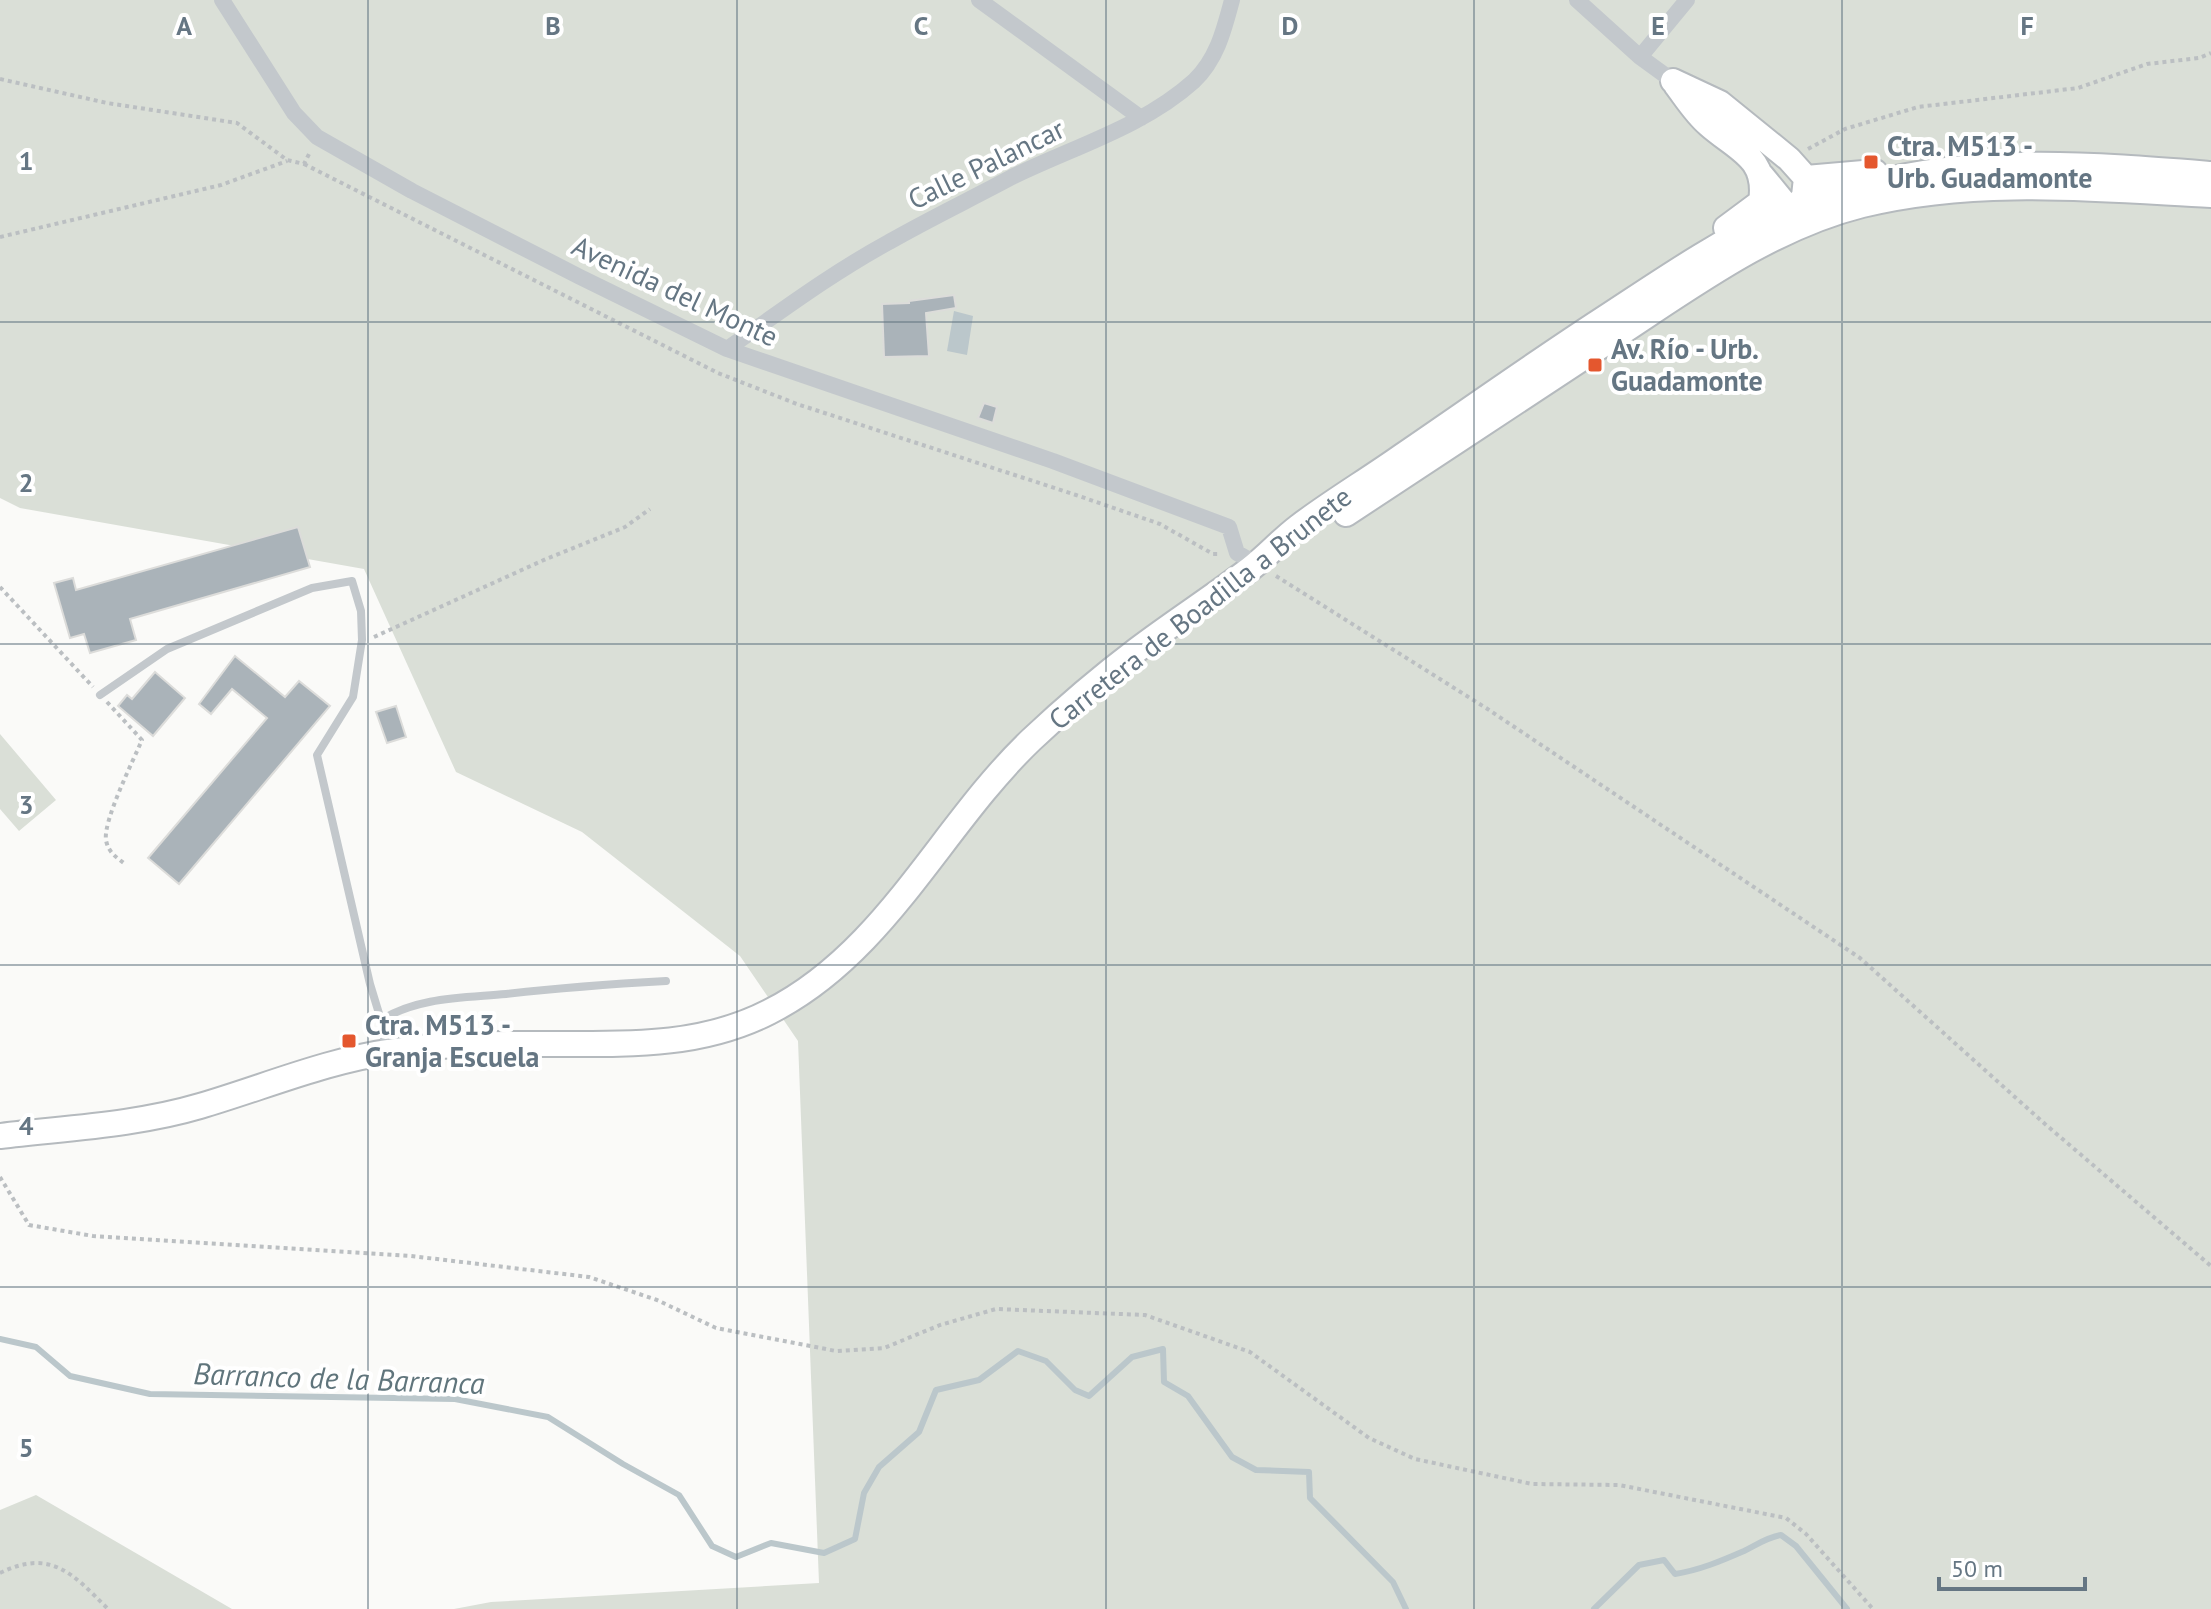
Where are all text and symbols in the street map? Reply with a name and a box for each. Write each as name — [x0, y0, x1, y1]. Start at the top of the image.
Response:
text: A — [176, 9, 192, 42]
text: B — [545, 9, 561, 42]
text: C — [914, 9, 928, 42]
text: D — [1282, 9, 1298, 42]
text: E — [1651, 9, 1665, 42]
text: F — [2020, 9, 2034, 42]
street label: Calle Palancar — [902, 110, 1070, 217]
place label: Ctra. M513 - Urb. Guadamonte — [1887, 127, 2092, 196]
text: 1 — [19, 144, 33, 177]
marker: Ctra. M513 - Urb. Guadamonte — [1862, 153, 1880, 171]
street label: Avenida del Monte — [566, 227, 784, 354]
place label: Av. Río - Urb. Guadamonte — [1611, 330, 1763, 399]
marker: Av. Río - Urb. Guadamonte — [1586, 356, 1604, 374]
text: 2 — [19, 466, 33, 499]
street label: Carretera de Boadilla a Brunete — [1041, 478, 1359, 737]
text: 3 — [19, 788, 33, 821]
place label: Ctra. M513 - Granja Escuela — [365, 1006, 539, 1075]
marker: Ctra. M513 - Granja Escuela — [340, 1032, 358, 1050]
text: 4 — [19, 1109, 34, 1142]
water label: Barranco de la Barranca — [193, 1353, 486, 1402]
text: 5 — [19, 1431, 33, 1464]
scale bar — [1939, 1541, 2085, 1591]
text: 50 m — [1951, 1553, 2003, 1584]

